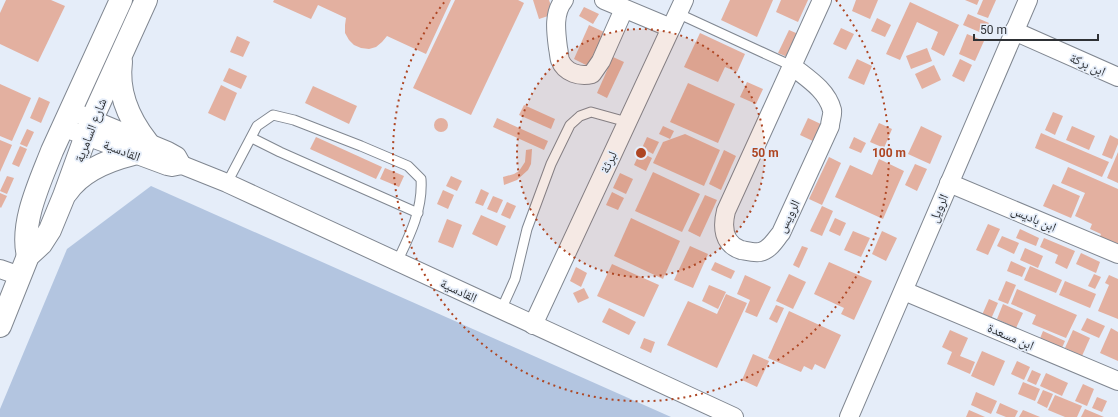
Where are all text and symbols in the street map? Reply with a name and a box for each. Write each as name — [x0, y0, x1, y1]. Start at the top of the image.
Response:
scale bar — [974, 16, 1098, 42]
text: 50 m — [980, 23, 1007, 37]
street label: ابن بركة — [1067, 50, 1108, 80]
street label: شارع السامرية — [71, 96, 111, 165]
street label: القادسية — [101, 137, 143, 165]
centre of rings — [634, 146, 648, 160]
text: 50 m — [751, 146, 779, 160]
text: 100 m — [872, 146, 906, 160]
street label: لبرثة — [597, 149, 621, 176]
street label: الرويل — [926, 192, 952, 225]
street label: الرويس — [774, 197, 804, 236]
street label: ابن باديس — [1009, 202, 1059, 236]
street label: القادسية — [438, 275, 479, 306]
street label: ابن مسعدة — [985, 320, 1036, 354]

